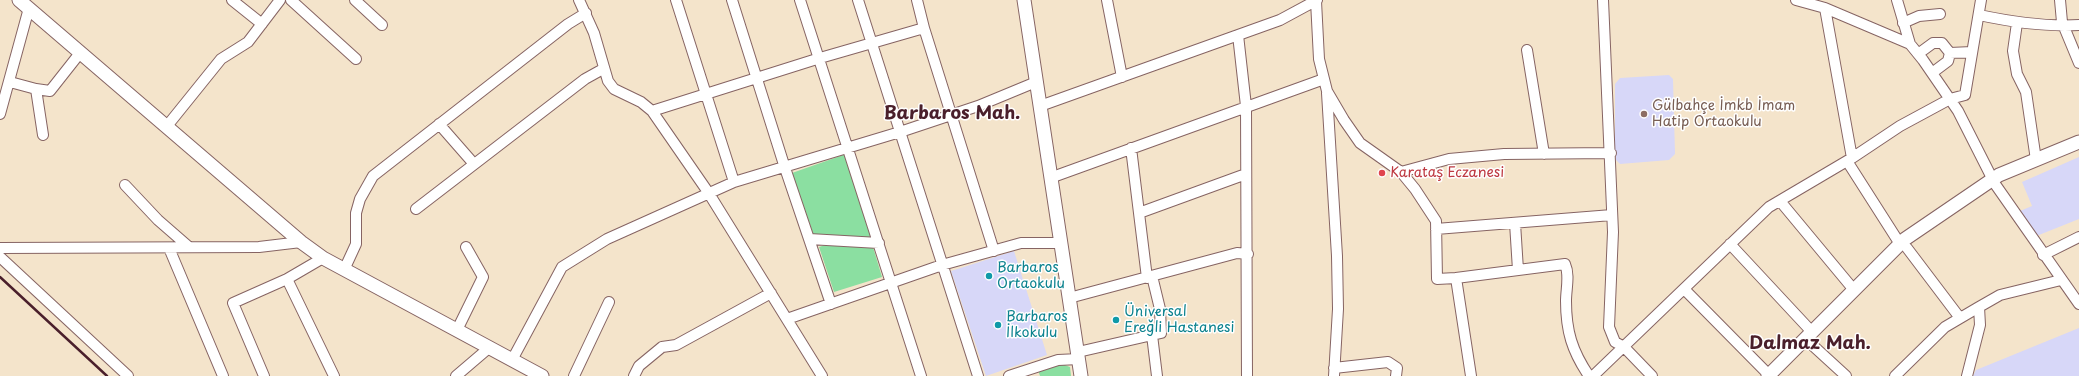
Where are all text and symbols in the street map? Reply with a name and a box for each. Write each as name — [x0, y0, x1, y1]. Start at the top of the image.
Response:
place label: Gülbahçe İmkb İmam Hatip Ortaokulu — [1652, 98, 1795, 130]
district label: Barbaros Mah. — [884, 103, 1020, 125]
marker: Gülbahçe İmkb İmam Hatip Ortaokulu — [1639, 109, 1649, 119]
place label: Karataş Eczanesi — [1390, 165, 1504, 181]
marker: Karataş Eczanesi — [1377, 168, 1387, 178]
place label: Barbaros Ortaokulu — [997, 260, 1065, 292]
marker: Barbaros Ortaokulu — [984, 271, 994, 281]
place label: Üniversal Ereğli Hastanesi — [1124, 304, 1234, 336]
place label: Barbaros İlkokulu — [1006, 309, 1068, 342]
marker: Üniversal Ereğli Hastanesi — [1111, 315, 1121, 325]
marker: Barbaros İlkokulu — [993, 320, 1003, 330]
district label: Dalmaz Mah. — [1749, 333, 1871, 355]

